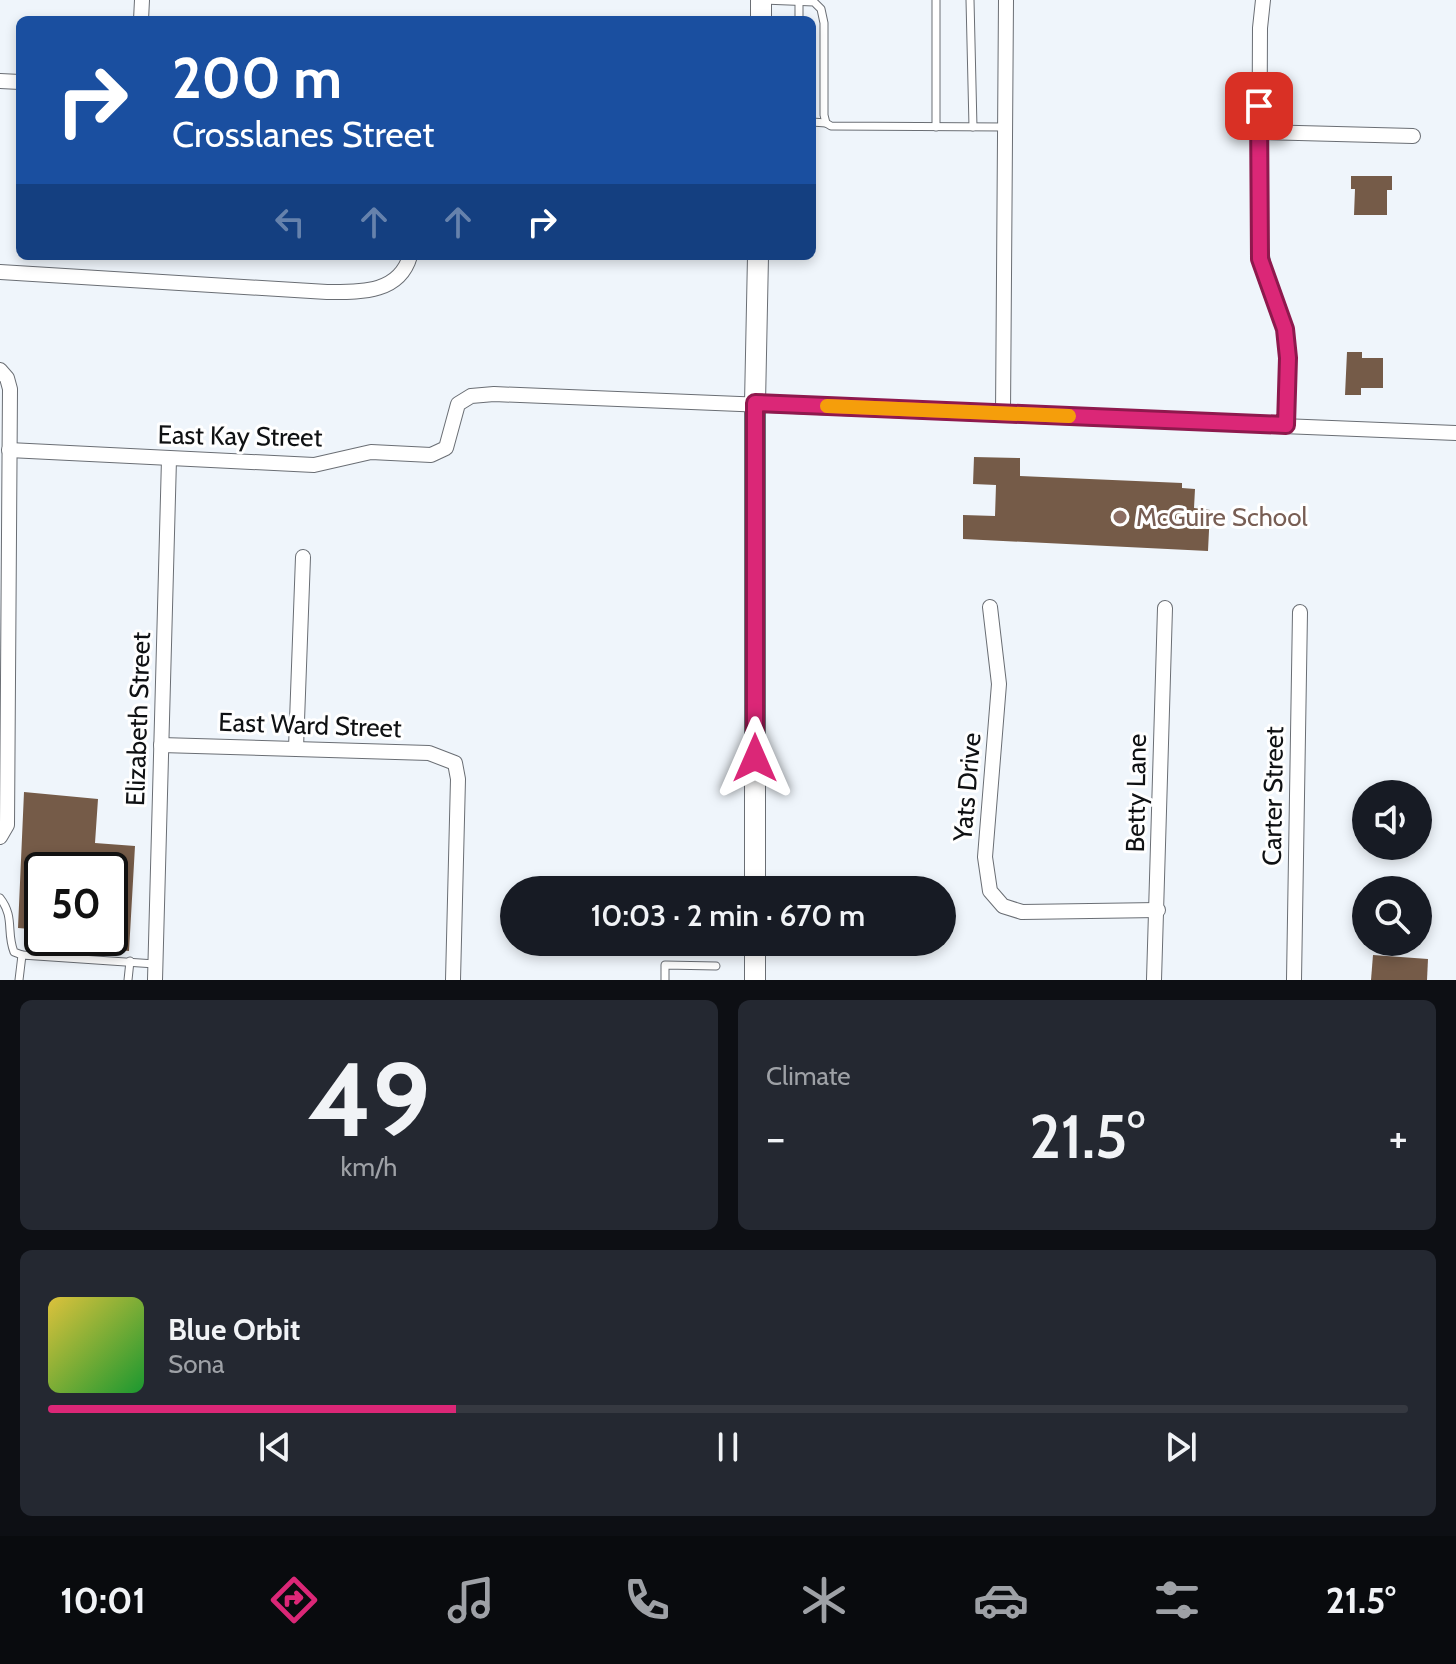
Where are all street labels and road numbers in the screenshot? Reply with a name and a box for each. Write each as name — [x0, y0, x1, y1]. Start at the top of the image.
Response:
street label: East Kay Street — [157, 419, 323, 453]
street label: Elizabeth Street — [119, 631, 157, 807]
street label: East Ward Street — [218, 706, 402, 744]
street label: Carter Street — [1256, 726, 1290, 866]
street label: Yats Drive — [946, 731, 988, 844]
street label: Betty Lane — [1119, 733, 1153, 853]

